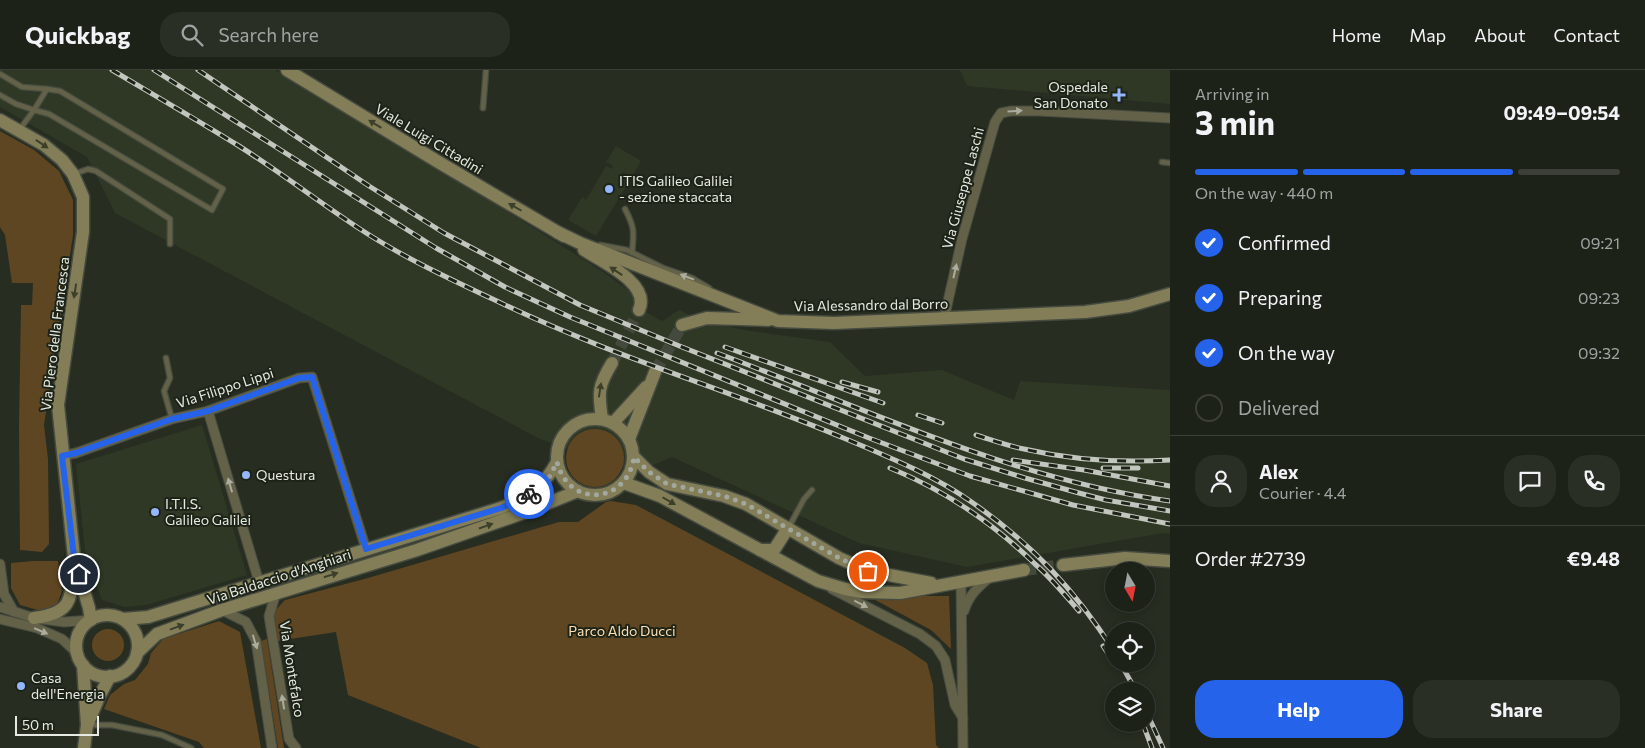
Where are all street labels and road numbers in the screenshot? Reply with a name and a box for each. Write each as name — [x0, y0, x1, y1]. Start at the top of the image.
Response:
street label: Viale Luigi Cittadini — [372, 100, 486, 177]
street label: Via Giuseppe Laschi — [938, 125, 987, 251]
street label: Via Piero della Francesca — [37, 256, 72, 412]
street label: Via Alessandro dal Borro — [793, 295, 948, 314]
street label: Via Filippo Lippi — [174, 364, 276, 411]
street label: Via Baldaccio d'Anghiari — [205, 545, 353, 608]
street label: Via Montefalco — [276, 619, 309, 718]

